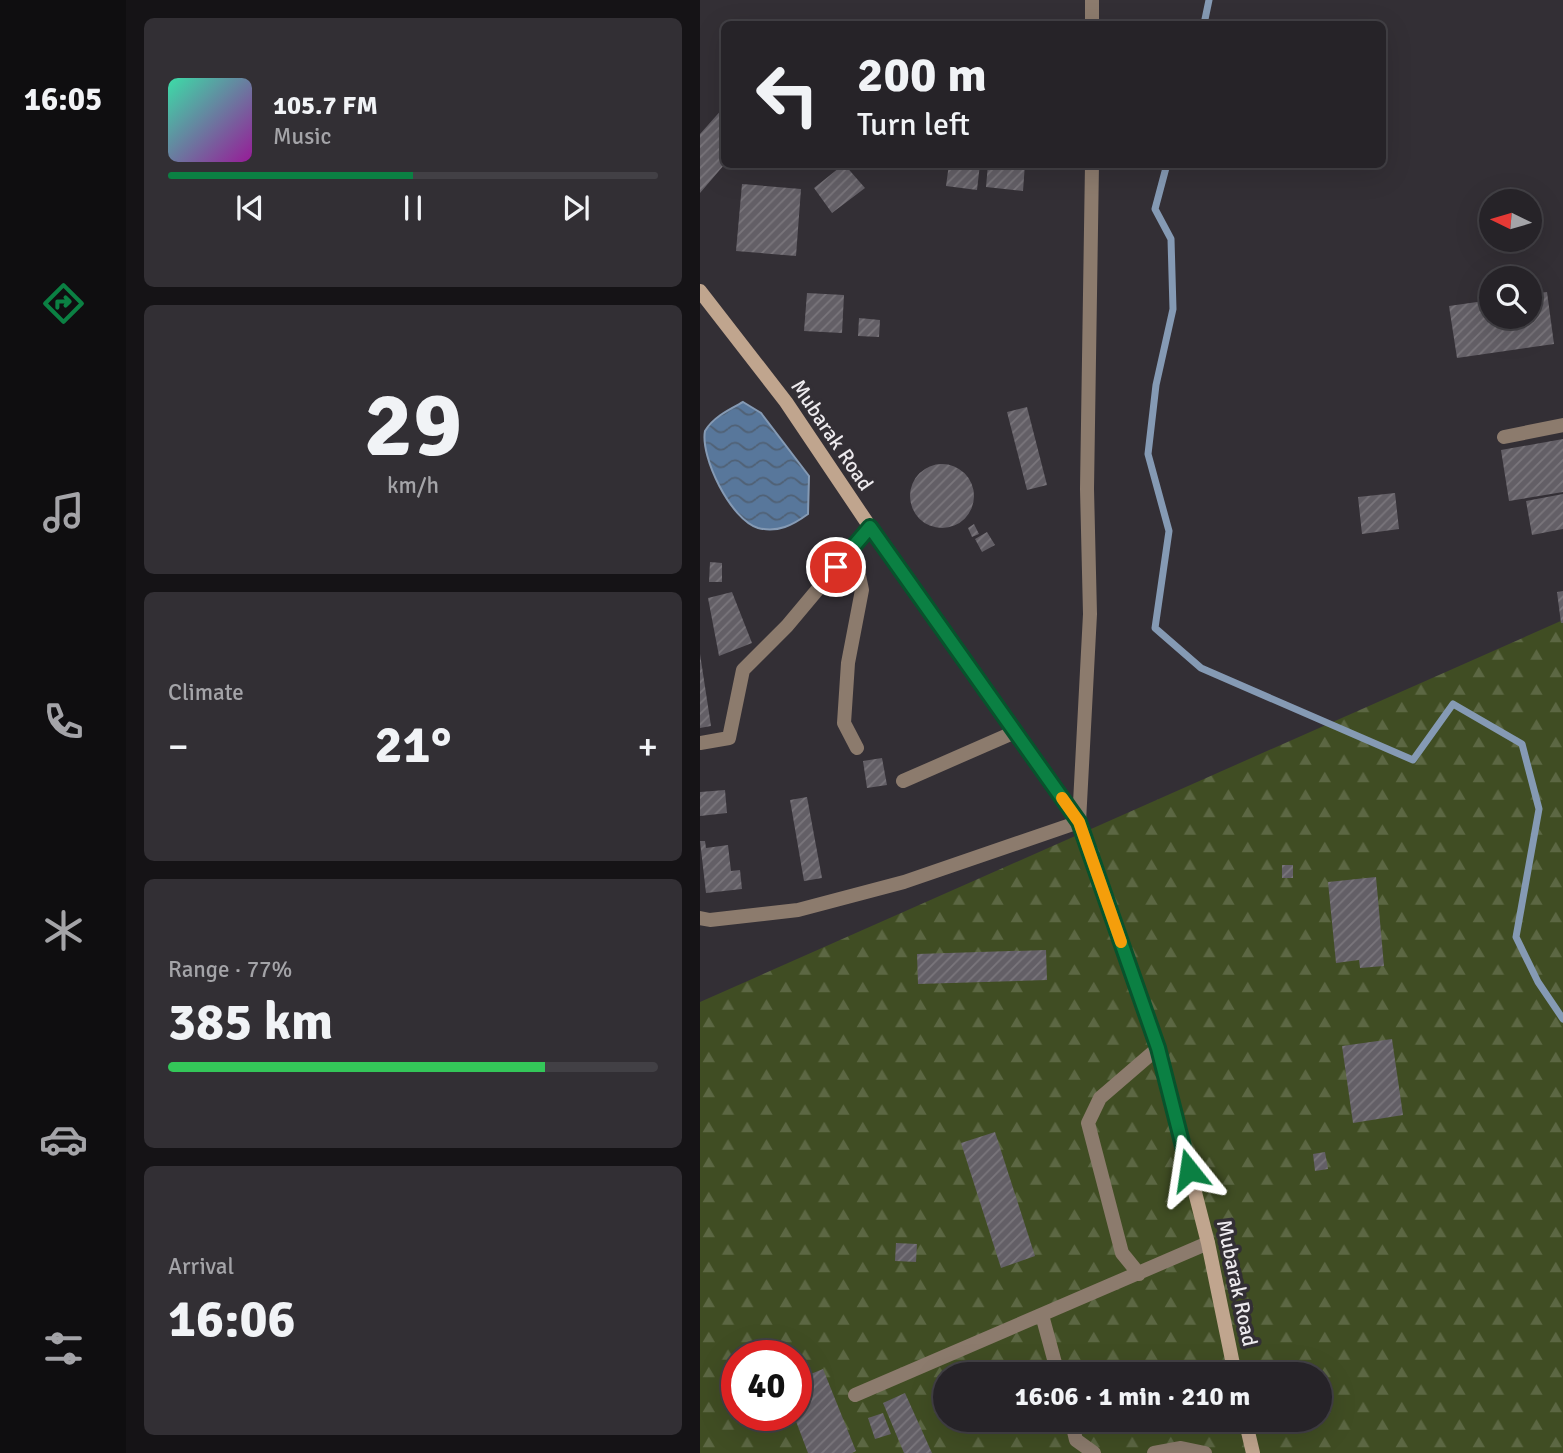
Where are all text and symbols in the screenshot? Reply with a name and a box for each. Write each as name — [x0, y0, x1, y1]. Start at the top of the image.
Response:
text: 200 m — [857, 45, 987, 105]
icon: left — [742, 49, 833, 140]
text: 16:05 — [24, 80, 102, 119]
text: 105.7 FM — [273, 90, 378, 122]
text: Turn left — [857, 105, 970, 144]
text: Music — [273, 122, 331, 151]
icon: previous — [231, 189, 269, 227]
icon: pause — [394, 189, 432, 227]
icon: next — [557, 189, 595, 227]
north arrow — [1479, 189, 1542, 252]
map controls — [1479, 189, 1542, 329]
button: search — [1479, 266, 1542, 329]
icon: directions — [39, 279, 88, 328]
text: 29 — [364, 369, 462, 482]
street label: Mubarak Road — [785, 374, 879, 496]
text: km/h — [387, 471, 439, 500]
icon: music — [39, 488, 88, 537]
pin — [806, 537, 866, 597]
icon: arrive — [817, 548, 855, 586]
text: Climate — [168, 678, 244, 707]
icon: phone — [39, 697, 88, 746]
text: 21° — [375, 713, 451, 777]
text: − — [168, 723, 189, 770]
text: + — [637, 723, 658, 770]
icon: climate — [39, 906, 88, 955]
text: Range · 77% — [168, 955, 292, 984]
text: 385 km — [168, 990, 333, 1054]
icon: car — [39, 1115, 88, 1164]
position arrow — [1152, 1133, 1226, 1207]
street label: Mubarak Road — [1211, 1217, 1263, 1349]
text: Arrival — [168, 1252, 234, 1281]
text: 16:06 — [168, 1287, 296, 1351]
icon: filters — [39, 1324, 88, 1373]
speed limit sign: 40 — [721, 1340, 812, 1431]
text: 16:06 · 1 min · 210 m — [1015, 1381, 1250, 1413]

